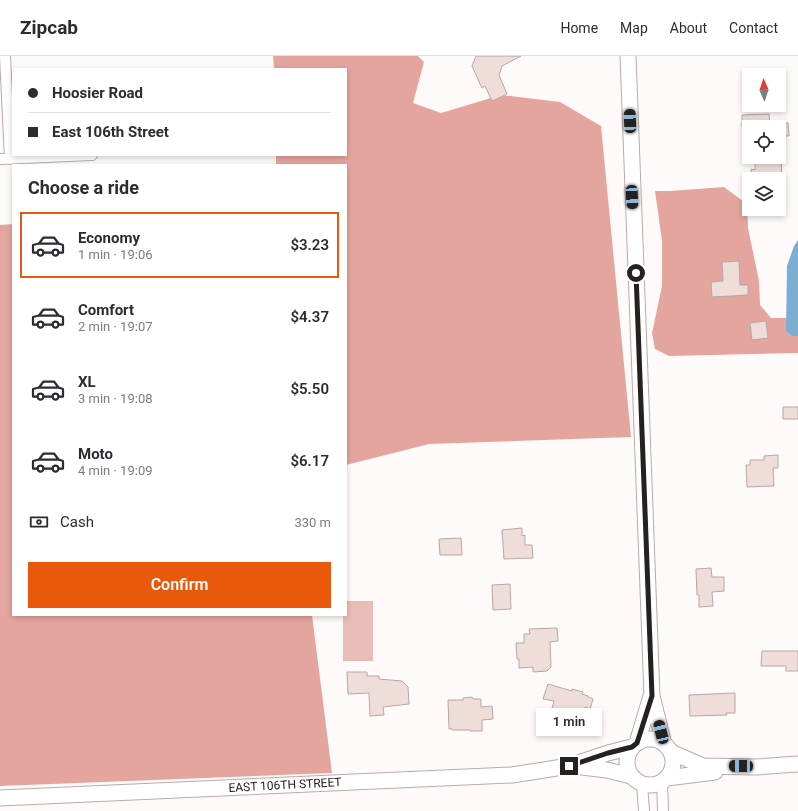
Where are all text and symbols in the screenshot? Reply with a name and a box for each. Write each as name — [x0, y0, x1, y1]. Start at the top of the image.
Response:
text: Zipcab — [20, 16, 78, 39]
text: Home — [560, 20, 598, 36]
text: Map — [620, 20, 648, 36]
text: About — [670, 20, 707, 36]
text: Contact — [729, 20, 778, 36]
north arrow — [742, 68, 786, 112]
map controls — [742, 68, 786, 216]
text: Hoosier Road — [52, 84, 143, 102]
car — [624, 109, 636, 133]
button: locate — [742, 120, 786, 164]
text: East 106th Street — [52, 123, 169, 141]
button: layers — [742, 172, 786, 216]
text: Choose a ride — [28, 177, 139, 198]
car — [625, 185, 639, 209]
icon: car — [30, 227, 66, 263]
text: Economy — [78, 229, 140, 247]
text: $3.23 — [290, 236, 329, 254]
text: 1 min · 19:06 — [78, 247, 153, 262]
route start — [627, 264, 645, 282]
icon: car — [30, 299, 66, 335]
text: Comfort — [78, 301, 134, 319]
text: $4.37 — [290, 308, 329, 326]
text: 2 min · 19:07 — [78, 319, 153, 334]
icon: car — [30, 371, 66, 407]
text: XL — [78, 373, 96, 391]
text: $5.50 — [290, 380, 329, 398]
text: 3 min · 19:08 — [78, 391, 153, 406]
icon: car — [30, 443, 66, 479]
text: Moto — [78, 445, 113, 463]
text: $6.17 — [290, 452, 329, 470]
text: 4 min · 19:09 — [78, 463, 153, 478]
icon: cash — [28, 511, 50, 533]
text: Cash — [60, 513, 94, 531]
text: 330 m — [294, 515, 331, 530]
button: Confirm — [28, 562, 331, 608]
callout: 1 min — [536, 708, 602, 736]
text: 1 min — [553, 714, 585, 729]
car — [652, 719, 670, 745]
route end — [560, 757, 578, 775]
car — [729, 760, 753, 772]
street label: EAST 106TH STREET — [228, 775, 342, 795]

